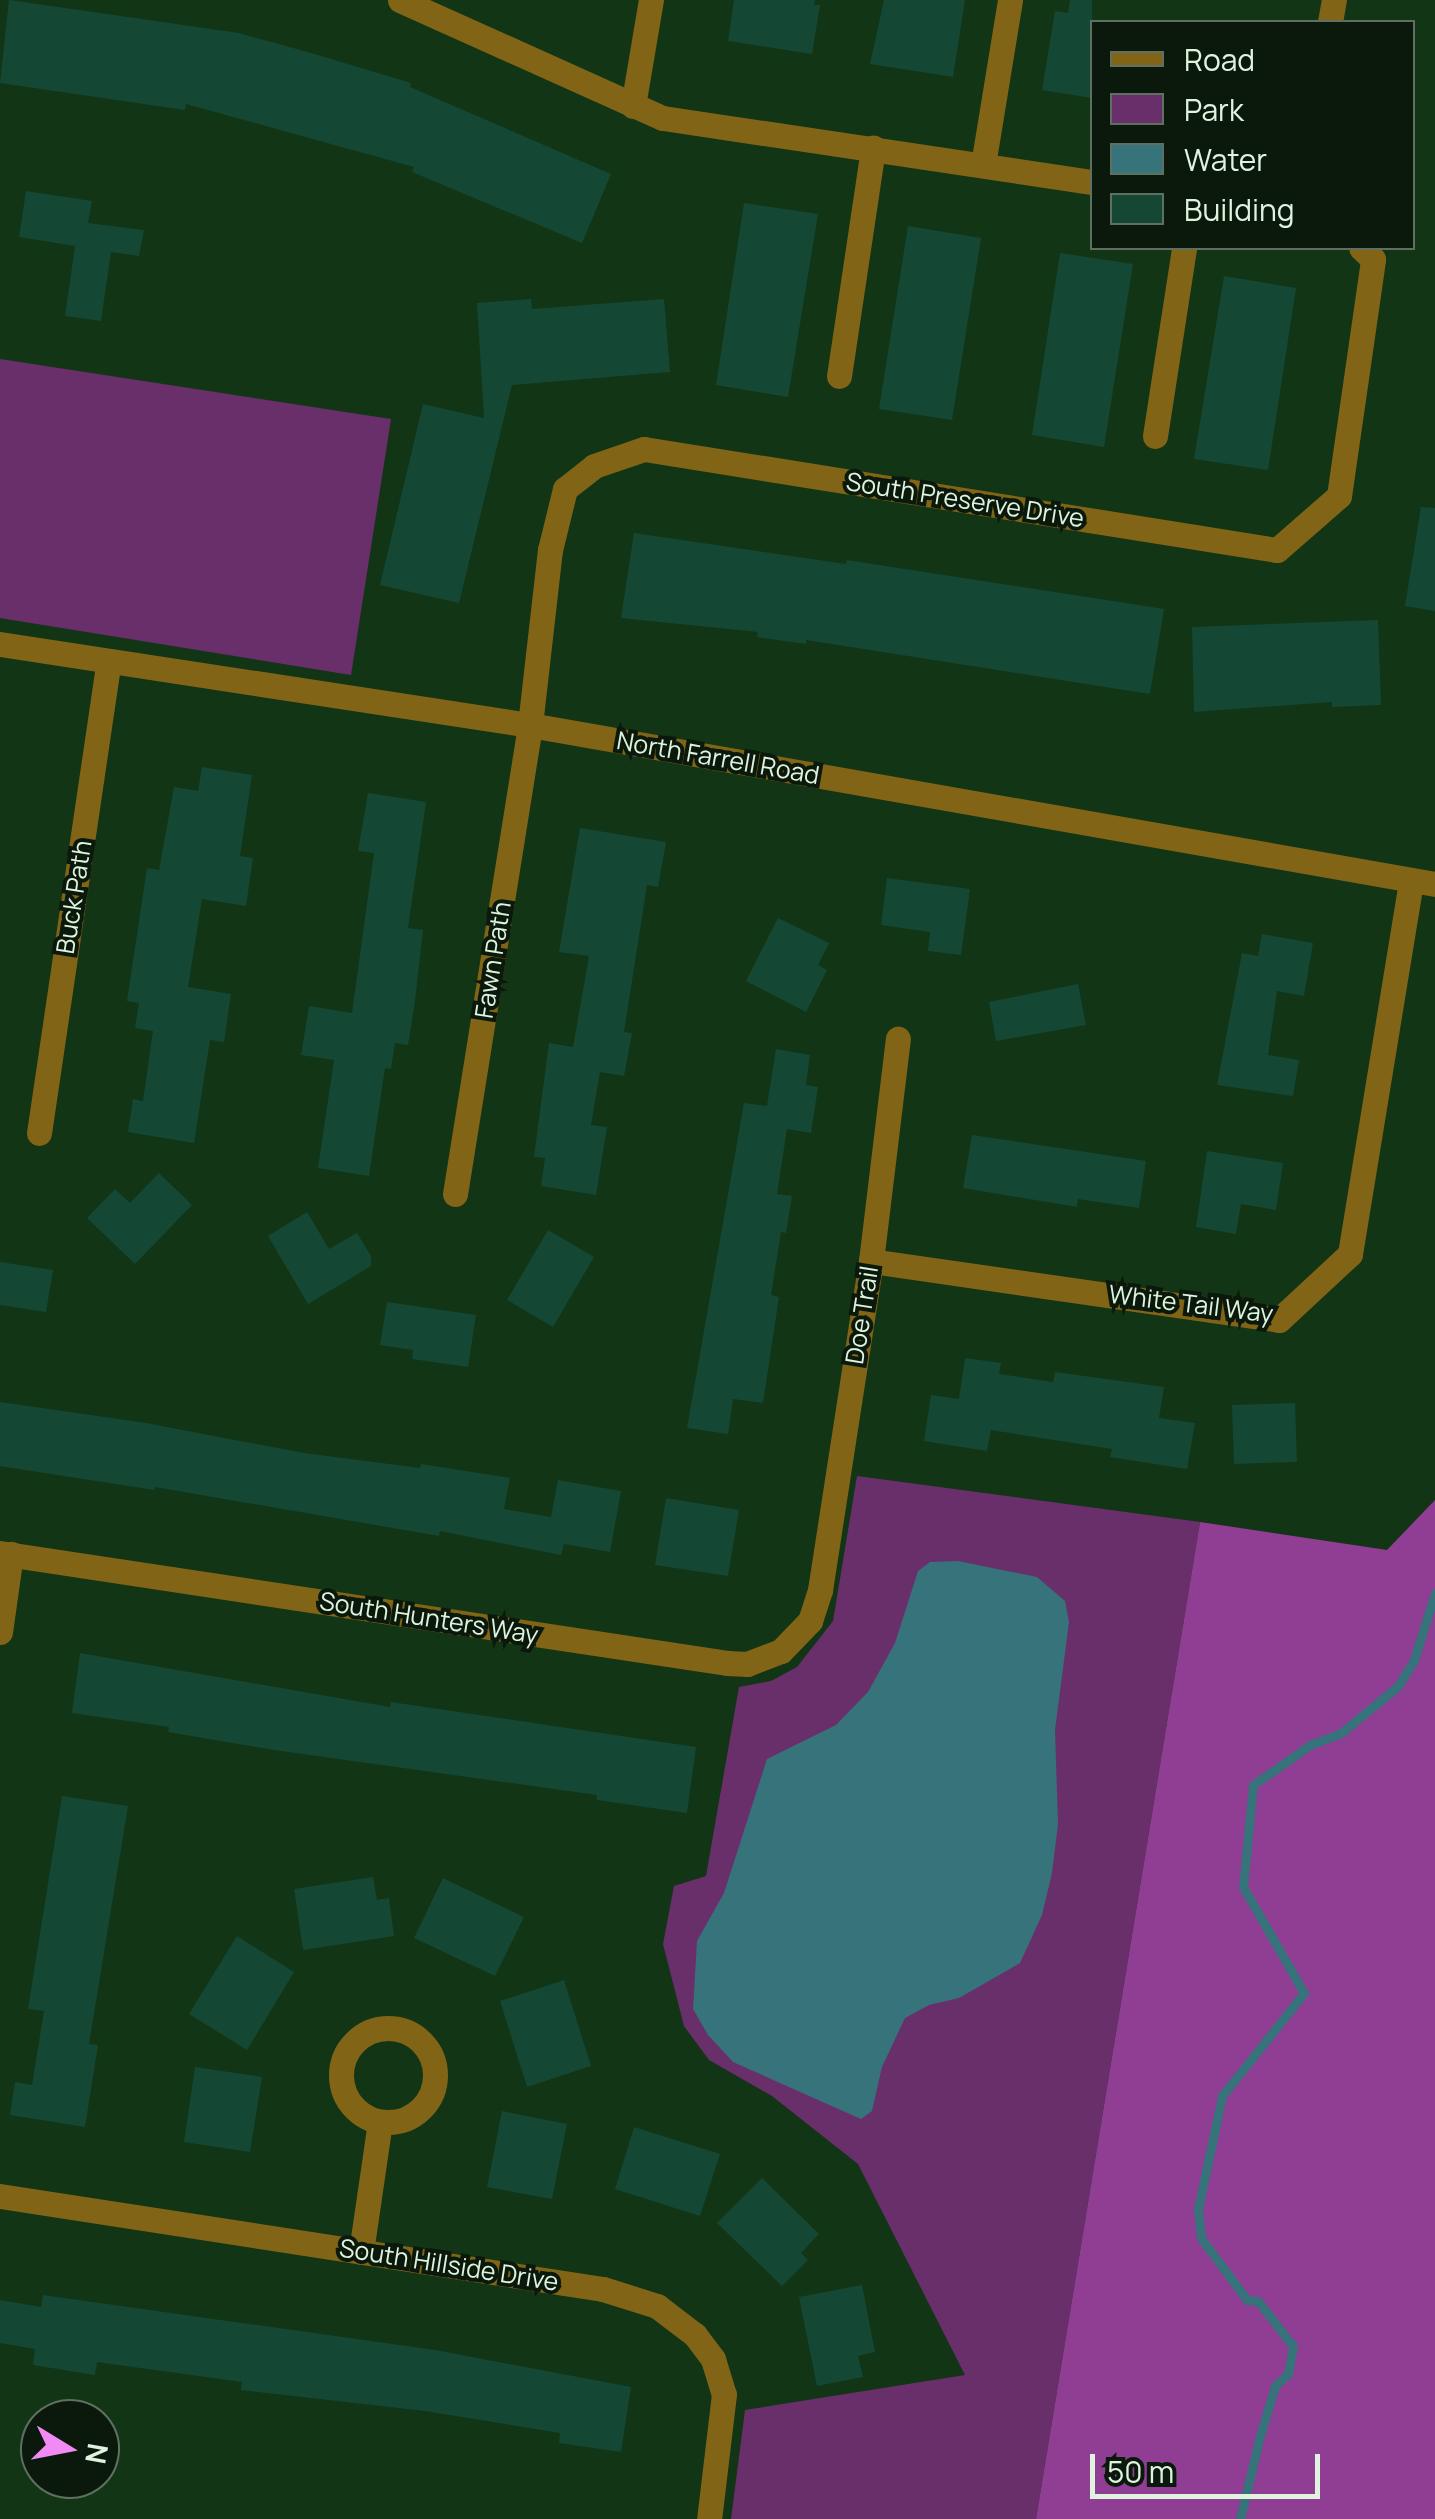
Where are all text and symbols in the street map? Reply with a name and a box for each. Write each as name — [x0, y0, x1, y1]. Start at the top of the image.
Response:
legend — [1090, 20, 1415, 250]
text: Road — [1184, 39, 1255, 80]
text: Park — [1184, 89, 1244, 130]
text: Water — [1184, 139, 1267, 180]
text: Building — [1184, 189, 1295, 230]
street label: South Preserve Drive — [844, 466, 1086, 534]
street label: North Farrell Road — [614, 725, 822, 791]
street label: Buck Path — [50, 838, 98, 956]
street label: Fawn Path — [469, 899, 517, 1021]
street label: Doe Trail — [839, 1264, 885, 1366]
street label: White Tail Way — [1107, 1279, 1275, 1329]
street label: South Hunters Way — [317, 1586, 541, 1650]
street label: South Hillside Drive — [337, 2233, 561, 2297]
north arrow — [20, 2399, 120, 2499]
scale bar — [1095, 2434, 1325, 2496]
text: N — [77, 2441, 118, 2467]
text: 50 m — [1107, 2451, 1174, 2492]

